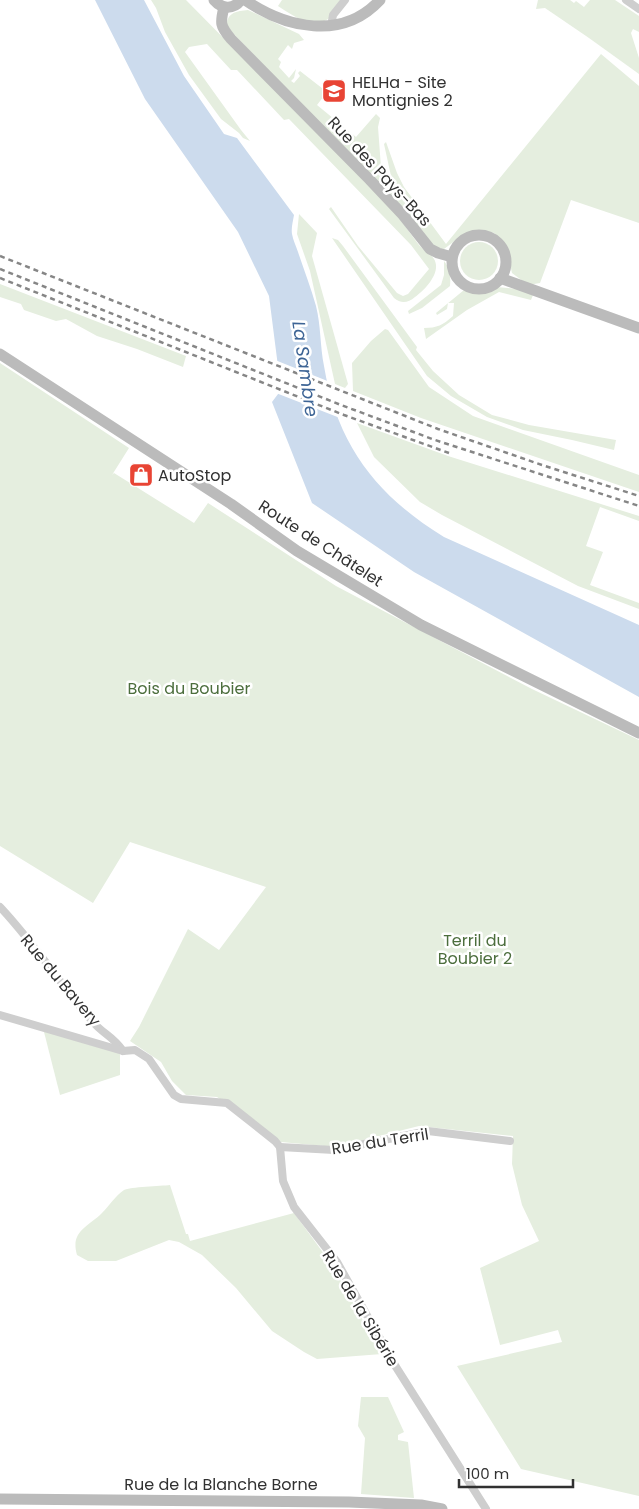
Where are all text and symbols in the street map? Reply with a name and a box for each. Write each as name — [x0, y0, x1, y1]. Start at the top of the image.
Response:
place label: HELHa - Site Montignies 2 — [352, 71, 453, 112]
school or university icon: HELHa - Site Montignies 2 — [321, 78, 347, 104]
street label: Rue des Pays-Bas — [323, 111, 437, 231]
water label: La Sambre — [286, 319, 325, 418]
shop icon: AutoStop — [128, 462, 154, 488]
place label: AutoStop — [158, 464, 232, 487]
street label: Route de Châtelet — [254, 495, 388, 592]
park label: Bois du Boubier — [128, 677, 250, 700]
street label: Rue du Bavery — [15, 929, 106, 1031]
park label: Terril du Boubier 2 — [438, 929, 512, 970]
street label: Rue du Terril — [330, 1122, 430, 1161]
street label: Rue de la Sibérie — [317, 1246, 404, 1371]
scale bar — [459, 1456, 573, 1488]
text: 100 m — [466, 1463, 509, 1484]
street label: Rue de la Blanche Borne — [124, 1473, 318, 1496]

